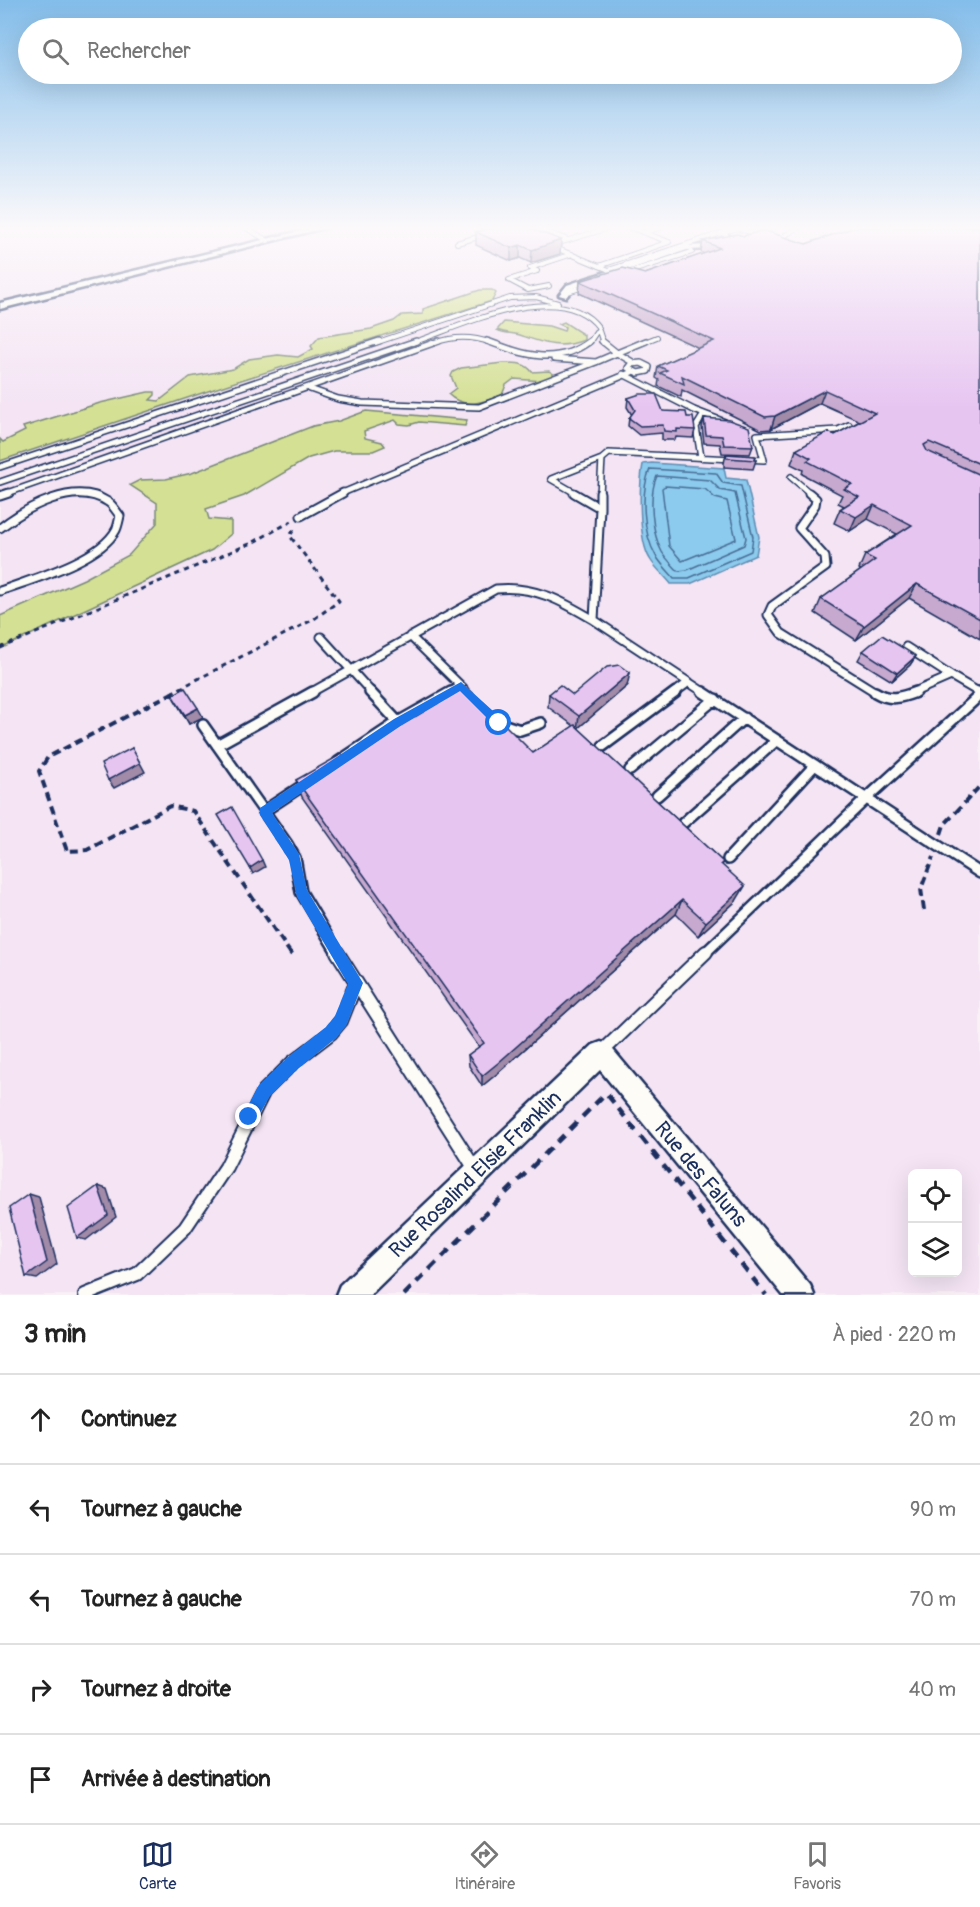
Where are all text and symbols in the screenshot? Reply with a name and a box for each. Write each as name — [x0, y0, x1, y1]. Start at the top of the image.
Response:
search box — [18, 18, 962, 84]
icon: search — [39, 35, 72, 68]
text: Rechercher — [87, 37, 191, 65]
route start — [485, 709, 511, 735]
street label: Rue Rosalind Elsie Franklin — [383, 1085, 567, 1264]
route end — [235, 1103, 261, 1129]
street label: Rue des Faluns — [648, 1116, 753, 1233]
map controls — [908, 1169, 962, 1277]
button: locate — [908, 1169, 962, 1223]
button: layers — [908, 1223, 962, 1277]
text: 3 min — [24, 1318, 86, 1350]
text: À pied · 220 m — [832, 1322, 956, 1347]
icon: ahead — [24, 1403, 57, 1436]
text: Continuez — [81, 1405, 177, 1433]
text: 20 m — [909, 1407, 956, 1432]
icon: left — [24, 1493, 57, 1526]
text: Tournez à gauche — [81, 1495, 242, 1523]
text: 90 m — [910, 1497, 956, 1522]
icon: left — [24, 1583, 57, 1616]
text: Tournez à gauche — [81, 1585, 242, 1613]
text: 70 m — [910, 1587, 956, 1612]
icon: right — [24, 1673, 57, 1706]
text: Tournez à droite — [81, 1675, 231, 1703]
text: 40 m — [909, 1677, 956, 1702]
icon: arrive — [24, 1763, 57, 1796]
text: Arrivée à destination — [81, 1765, 271, 1793]
tab: Carte — [139, 1838, 176, 1894]
tab: Itinéraire — [455, 1838, 515, 1894]
tab: Favoris — [793, 1838, 841, 1894]

